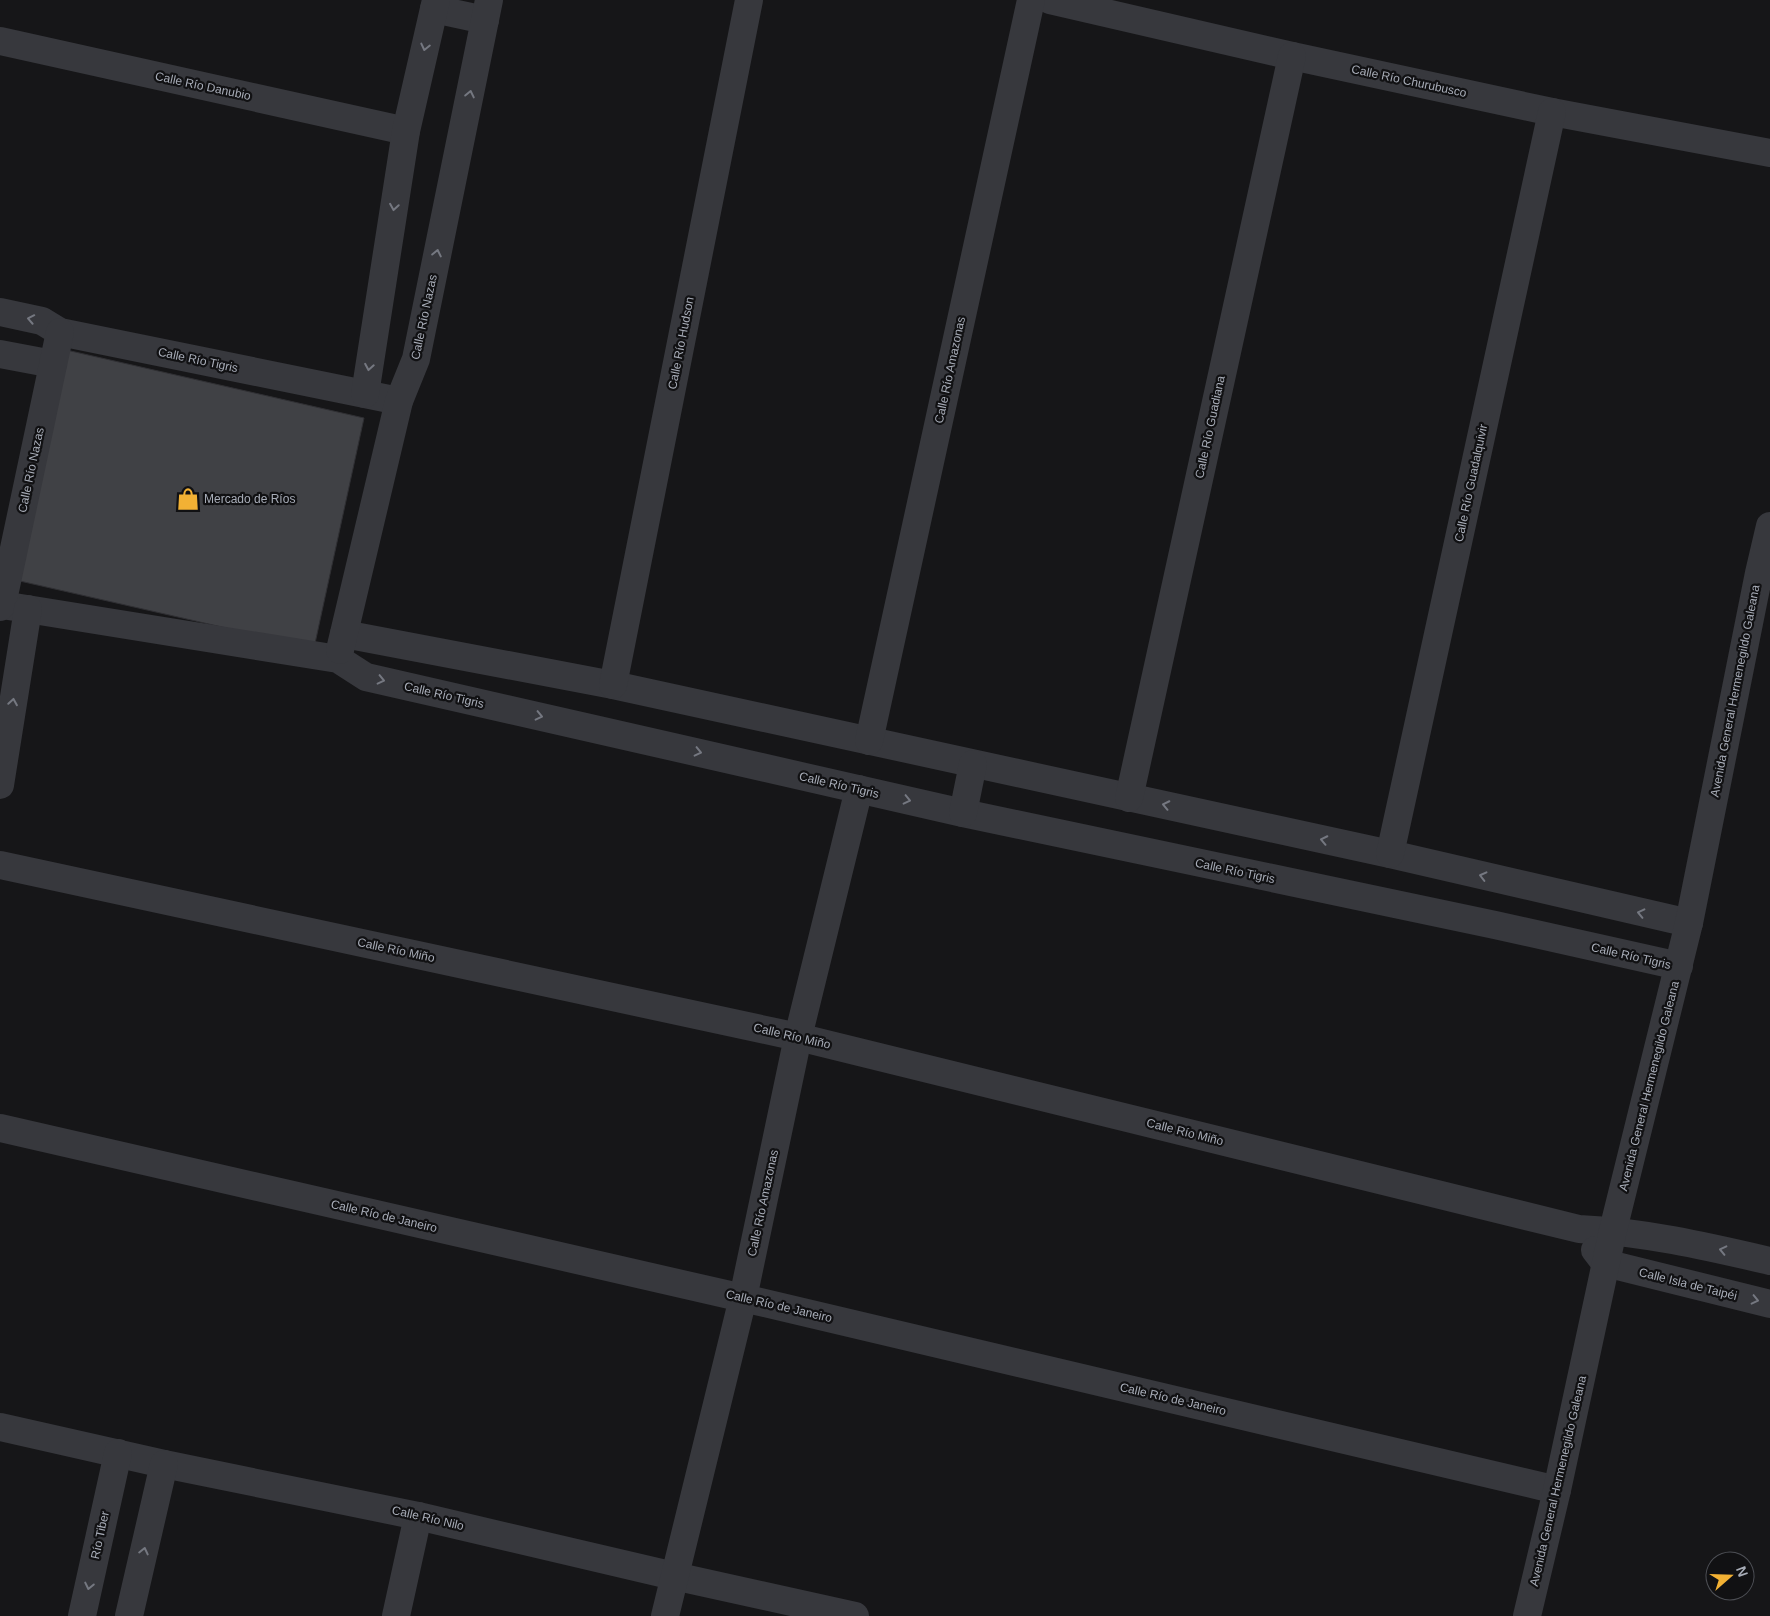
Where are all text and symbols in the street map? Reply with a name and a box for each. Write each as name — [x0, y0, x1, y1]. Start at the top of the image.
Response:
one-way arrow — [420, 43, 431, 52]
street label: Calle Río Churubusco — [1350, 62, 1468, 100]
street label: Calle Río Danubio — [154, 69, 252, 103]
one-way arrow — [464, 89, 475, 98]
one-way arrow — [390, 203, 400, 211]
one-way arrow — [432, 248, 442, 257]
street label: Calle Río Nazas — [408, 273, 440, 361]
street label: Calle Río Hudson — [665, 295, 697, 391]
one-way arrow — [27, 314, 36, 324]
street label: Calle Río Amazonas — [932, 315, 968, 425]
street label: Calle Río Tigris — [157, 345, 239, 375]
one-way arrow — [365, 363, 375, 372]
street label: Calle Río Guadiana — [1192, 374, 1228, 480]
street label: Calle Río Guadalquivir — [1452, 423, 1490, 543]
street label: Calle Río Nazas — [15, 426, 47, 514]
shop icon: Mercado de Ríos — [175, 486, 201, 512]
place label: Mercado de Ríos — [204, 492, 295, 506]
street label: Avenida General Hermenegildo Galeana — [1708, 583, 1763, 798]
one-way arrow — [376, 675, 385, 685]
street label: Calle Río Tigris — [403, 679, 485, 711]
one-way arrow — [7, 698, 17, 706]
one-way arrow — [535, 711, 544, 721]
one-way arrow — [693, 746, 702, 757]
street label: Calle Río Tigris — [798, 769, 880, 801]
one-way arrow — [903, 794, 912, 805]
one-way arrow — [1161, 801, 1170, 811]
one-way arrow — [1320, 835, 1329, 845]
street label: Calle Río Tigris — [1194, 856, 1276, 886]
one-way arrow — [1478, 871, 1487, 882]
one-way arrow — [1637, 908, 1646, 919]
street label: Calle Río Miño — [356, 935, 436, 965]
street label: Calle Río Tigris — [1590, 940, 1672, 972]
street label: Avenida General Hermenegildo Galeana — [1616, 979, 1682, 1192]
street label: Calle Río Miño — [752, 1020, 832, 1052]
street label: Calle Río Miño — [1145, 1116, 1225, 1148]
street label: Calle Río Amazonas — [745, 1148, 781, 1258]
street label: Calle Río de Janeiro — [329, 1197, 439, 1235]
one-way arrow — [1718, 1245, 1727, 1256]
street label: Calle Isla de Taipéi — [1638, 1265, 1738, 1303]
street label: Calle Río de Janeiro — [724, 1287, 834, 1325]
one-way arrow — [1750, 1294, 1759, 1305]
street label: Avenida General Hermenegildo Galeana — [1527, 1374, 1589, 1588]
street label: Calle Río de Janeiro — [1118, 1380, 1228, 1418]
street label: Calle Río Nilo — [391, 1503, 466, 1533]
street label: Río Tiber — [88, 1510, 112, 1560]
one-way arrow — [138, 1547, 149, 1556]
north arrow — [1705, 1551, 1755, 1601]
text: N — [1733, 1564, 1751, 1579]
one-way arrow — [84, 1582, 94, 1591]

